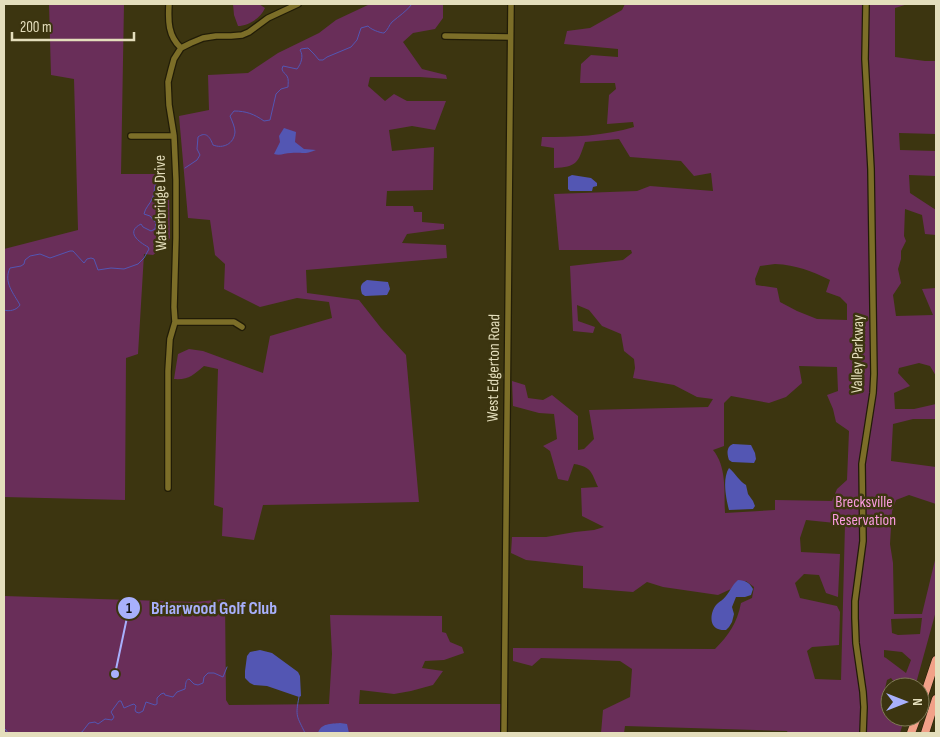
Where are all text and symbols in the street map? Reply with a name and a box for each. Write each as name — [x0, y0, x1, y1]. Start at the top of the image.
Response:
scale bar — [12, 10, 135, 42]
text: 200 m — [20, 18, 52, 37]
street label: Waterbridge Drive — [151, 155, 171, 251]
street label: West Edgerton Road — [484, 314, 504, 422]
street label: Valley Parkway — [848, 315, 868, 393]
park label: Brecksville Reservation — [832, 493, 896, 530]
callout: Briarwood Golf Club — [116, 591, 287, 624]
text: Briarwood Golf Club — [151, 598, 277, 619]
text: 1 — [126, 599, 132, 618]
north arrow — [880, 677, 930, 727]
text: N — [909, 698, 926, 706]

